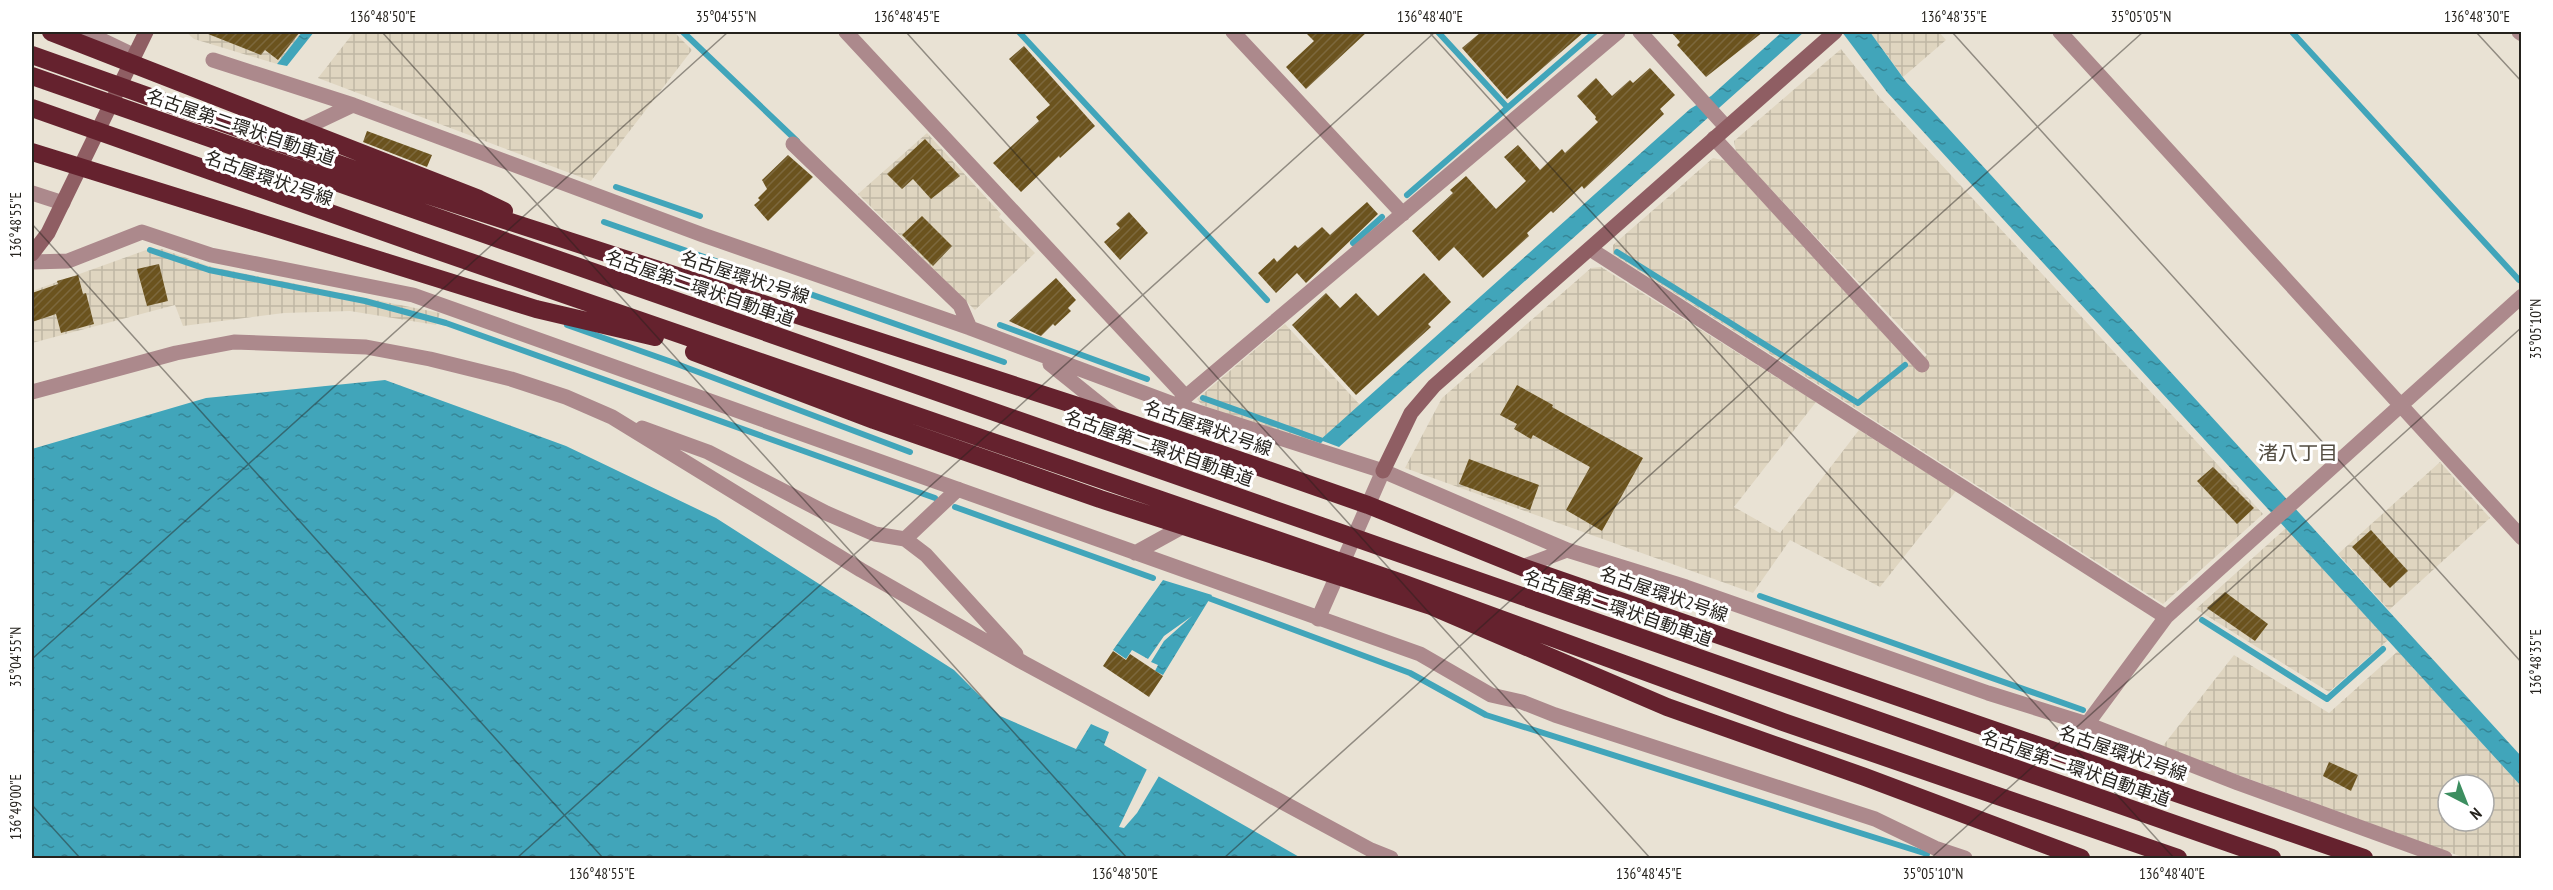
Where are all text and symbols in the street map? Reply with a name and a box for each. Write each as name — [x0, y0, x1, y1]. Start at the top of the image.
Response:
text: 136°48'50"E — [350, 7, 416, 26]
text: 35°04'55"N — [696, 7, 756, 26]
text: 136°48'45"E — [874, 7, 940, 26]
text: 136°48'40"E — [1397, 7, 1463, 26]
text: 136°48'35"E — [1921, 7, 1987, 26]
text: 35°05'05"N — [2111, 7, 2171, 26]
text: 136°48'30"E — [2444, 7, 2510, 26]
street label: 名古屋第二環状自動車道 — [144, 84, 338, 170]
street label: 名古屋環状2号線 — [202, 145, 336, 211]
text: 136°48'55"E — [6, 192, 25, 258]
street label: 名古屋第二環状自動車道 — [603, 245, 797, 331]
street label: 名古屋環状2号線 — [678, 245, 812, 309]
text: 35°05'10"N — [2526, 299, 2545, 359]
street label: 名古屋環状2号線 — [1141, 395, 1275, 461]
street label: 名古屋第二環状自動車道 — [1062, 405, 1256, 491]
district label: 渚八丁目 — [2258, 440, 2338, 466]
street label: 名古屋環状2号線 — [1597, 561, 1731, 627]
street label: 名古屋第二環状自動車道 — [1521, 565, 1715, 651]
text: 35°04'55"N — [6, 627, 25, 687]
text: 136°48'35"E — [2526, 629, 2545, 695]
street label: 名古屋環状2号線 — [2056, 720, 2190, 786]
street label: 名古屋第二環状自動車道 — [1979, 725, 2173, 811]
north arrow — [2436, 773, 2496, 833]
text: 136°49'00"E — [6, 774, 25, 840]
text: N — [2466, 804, 2486, 824]
text: 136°48'55"E — [569, 864, 635, 883]
text: 136°48'50"E — [1092, 864, 1158, 883]
text: 136°48'45"E — [1616, 864, 1682, 883]
text: 35°05'10"N — [1903, 864, 1963, 883]
text: 136°48'40"E — [2139, 864, 2205, 883]

